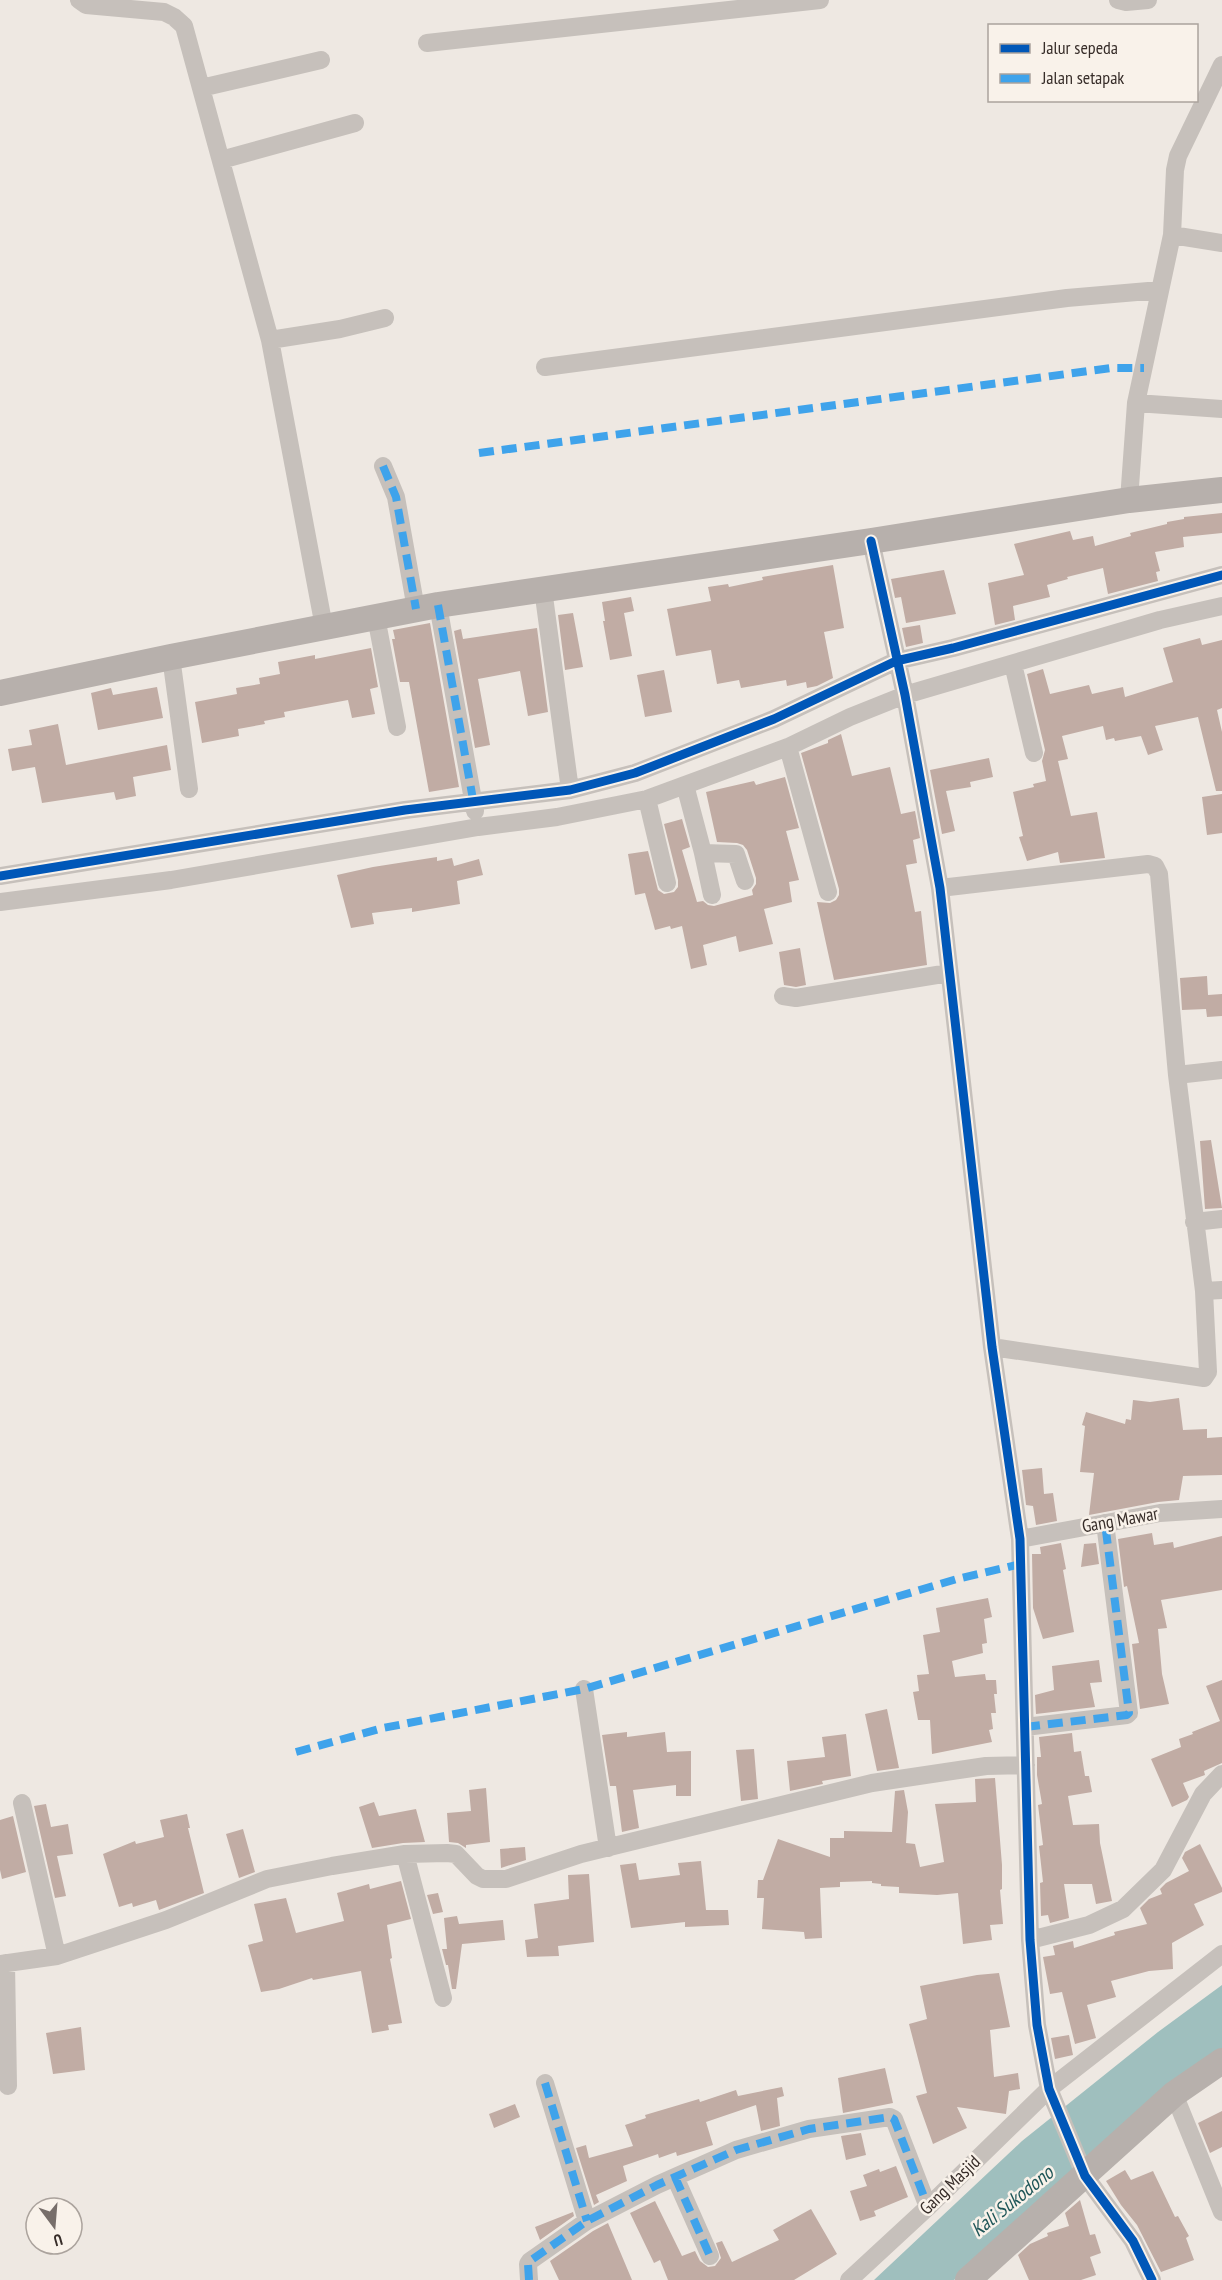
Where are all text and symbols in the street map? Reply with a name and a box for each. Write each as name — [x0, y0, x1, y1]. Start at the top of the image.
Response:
legend — [988, 24, 1198, 102]
text: Jalur sepeda — [1041, 36, 1118, 59]
text: Jalan setapak — [1041, 66, 1124, 89]
street label: Gang Mawar — [1080, 1501, 1160, 1538]
street label: Gang Masjid — [914, 2150, 985, 2219]
water label: Kali Sukodono — [965, 2159, 1060, 2242]
north arrow — [24, 2196, 84, 2256]
text: U — [51, 2230, 65, 2251]

